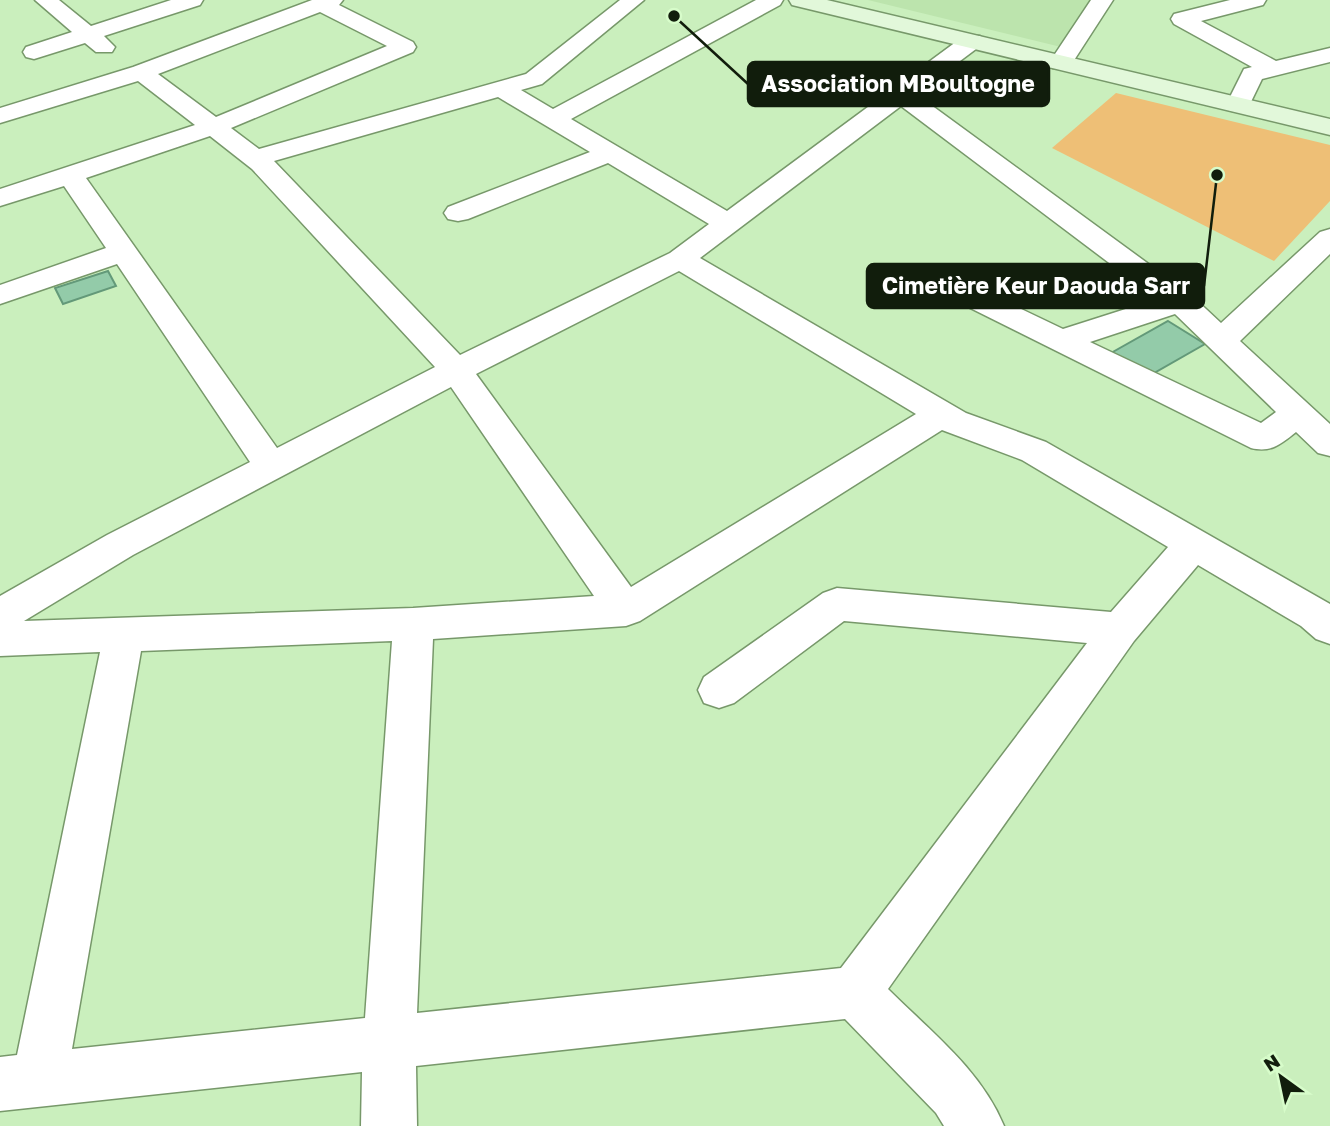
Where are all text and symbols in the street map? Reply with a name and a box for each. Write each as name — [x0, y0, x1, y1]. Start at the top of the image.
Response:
callout: Association MBoultogne — [748, 62, 1049, 106]
text: Association MBoultogne — [761, 69, 1035, 97]
callout: Cimetière Keur Daouda Sarr — [867, 264, 1204, 308]
text: Cimetière Keur Daouda Sarr — [882, 271, 1190, 299]
north arrow — [1246, 1042, 1316, 1112]
text: N — [1259, 1049, 1284, 1076]

